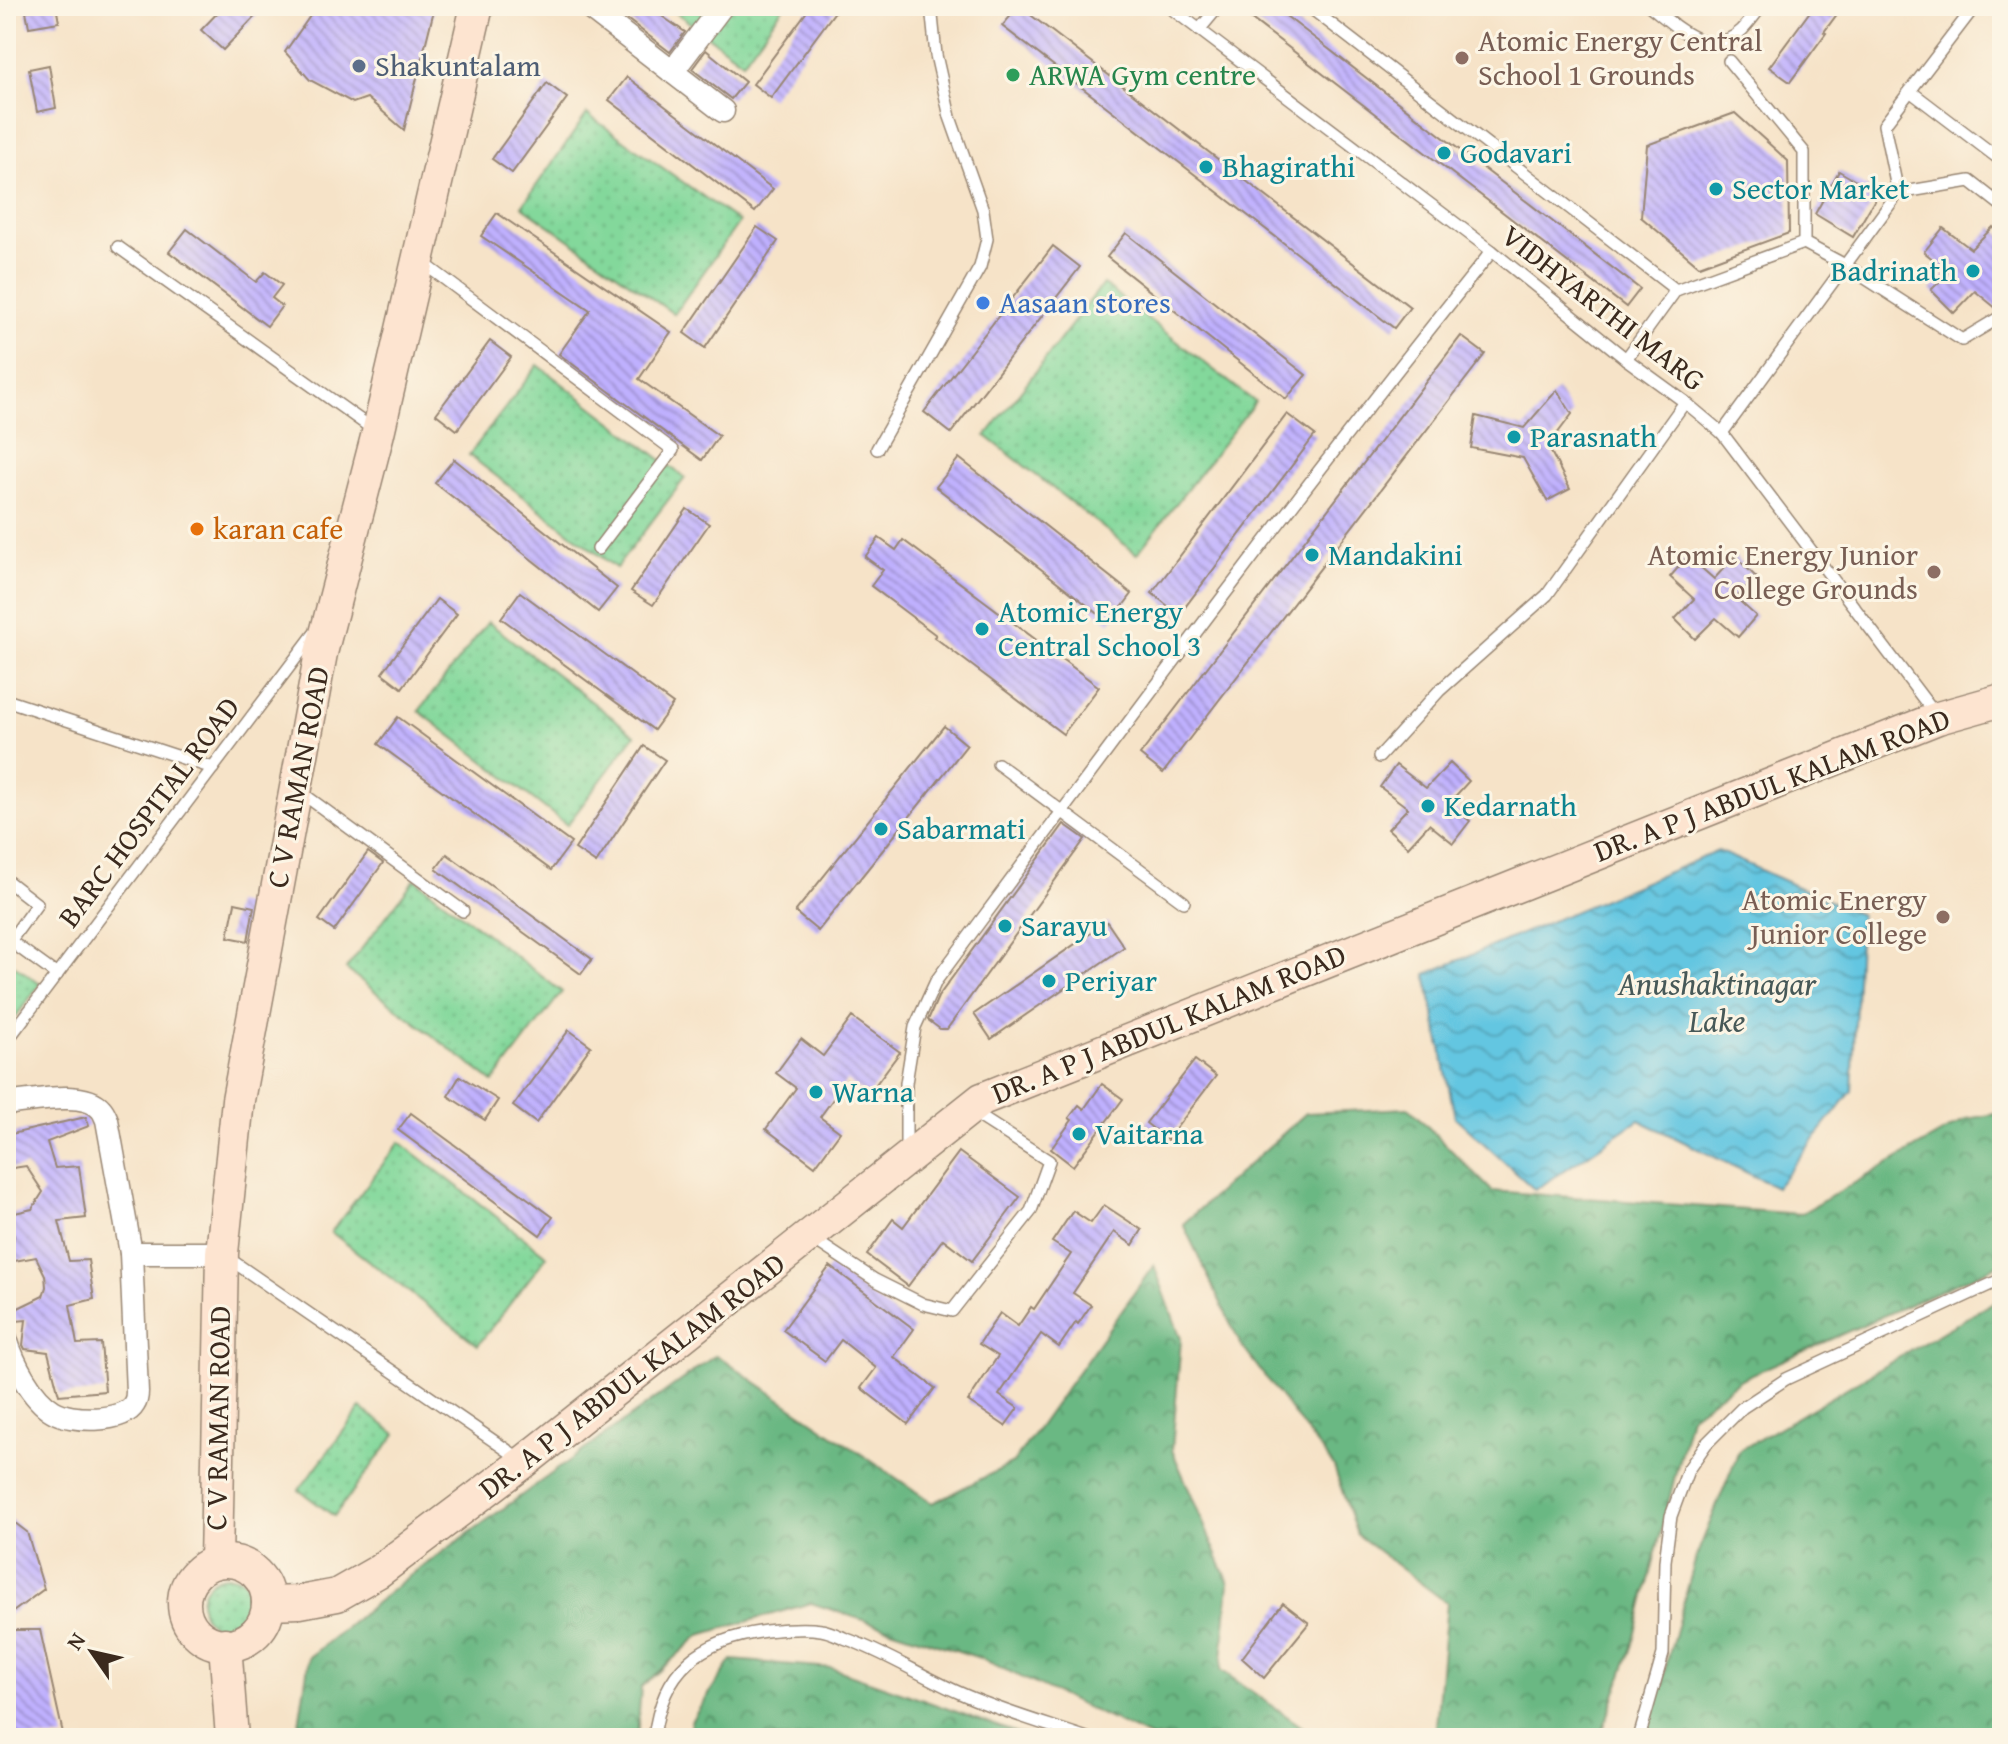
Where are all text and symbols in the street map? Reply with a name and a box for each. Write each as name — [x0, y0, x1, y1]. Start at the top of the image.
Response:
place label: Atomic Energy Central School 1 Grounds — [1478, 18, 1762, 96]
place label: Shakuntalam — [375, 43, 541, 87]
marker: Atomic Energy Central School 1 Grounds — [1453, 49, 1471, 67]
place label: ARWA Gym centre — [1029, 52, 1256, 96]
marker: Shakuntalam — [350, 57, 368, 75]
marker: ARWA Gym centre — [1004, 66, 1022, 84]
place label: Godavari — [1460, 130, 1572, 174]
place label: Bhagirathi — [1222, 144, 1356, 188]
marker: Godavari — [1435, 144, 1453, 162]
marker: Bhagirathi — [1197, 158, 1215, 176]
place label: Sector Market — [1732, 166, 1910, 210]
marker: Sector Market — [1707, 180, 1725, 198]
street label: VIDHYARTHI MARG — [1492, 214, 1715, 401]
place label: Badrinath — [1831, 248, 1957, 292]
marker: Badrinath — [1964, 262, 1982, 280]
place label: Aasaan stores — [999, 280, 1171, 324]
marker: Aasaan stores — [974, 294, 992, 312]
place label: Parasnath — [1530, 414, 1657, 458]
marker: Parasnath — [1505, 428, 1523, 446]
place label: karan cafe — [213, 506, 343, 550]
marker: karan cafe — [188, 520, 206, 538]
place label: Mandakini — [1328, 532, 1463, 576]
place label: Atomic Energy Junior College Grounds — [1648, 532, 1918, 610]
marker: Mandakini — [1303, 546, 1321, 564]
marker: Atomic Energy Junior College Grounds — [1925, 563, 1943, 581]
place label: Atomic Energy Central School 3 — [998, 589, 1202, 667]
marker: Atomic Energy Central School 3 — [973, 620, 991, 638]
street label: C V RAMAN ROAD — [254, 662, 340, 891]
street label: BARC HOSPITAL ROAD — [47, 687, 250, 936]
street label: DR. A P J ABDUL KALAM ROAD — [1587, 696, 1956, 872]
place label: Kedarnath — [1444, 783, 1577, 827]
marker: Kedarnath — [1419, 797, 1437, 815]
place label: Sabarmati — [897, 806, 1026, 850]
marker: Sabarmati — [872, 820, 890, 838]
place label: Atomic Energy Junior College — [1742, 877, 1927, 955]
place label: Sarayu — [1021, 903, 1108, 947]
marker: Atomic Energy Junior College — [1934, 908, 1952, 926]
marker: Sarayu — [996, 917, 1014, 935]
street label: DR. A P J ABDUL KALAM ROAD — [985, 932, 1352, 1114]
place label: Periyar — [1065, 958, 1157, 1002]
water label: Anushaktinagar Lake — [1617, 960, 1817, 1044]
marker: Periyar — [1040, 972, 1058, 990]
place label: Warna — [832, 1069, 914, 1113]
marker: Warna — [807, 1083, 825, 1101]
place label: Vaitarna — [1095, 1111, 1204, 1155]
marker: Vaitarna — [1070, 1125, 1088, 1143]
street label: DR. A P J ABDUL KALAM ROAD — [469, 1241, 794, 1509]
street label: C V RAMAN ROAD — [193, 1305, 241, 1531]
north arrow — [52, 1612, 132, 1692]
text: N — [58, 1626, 93, 1656]

